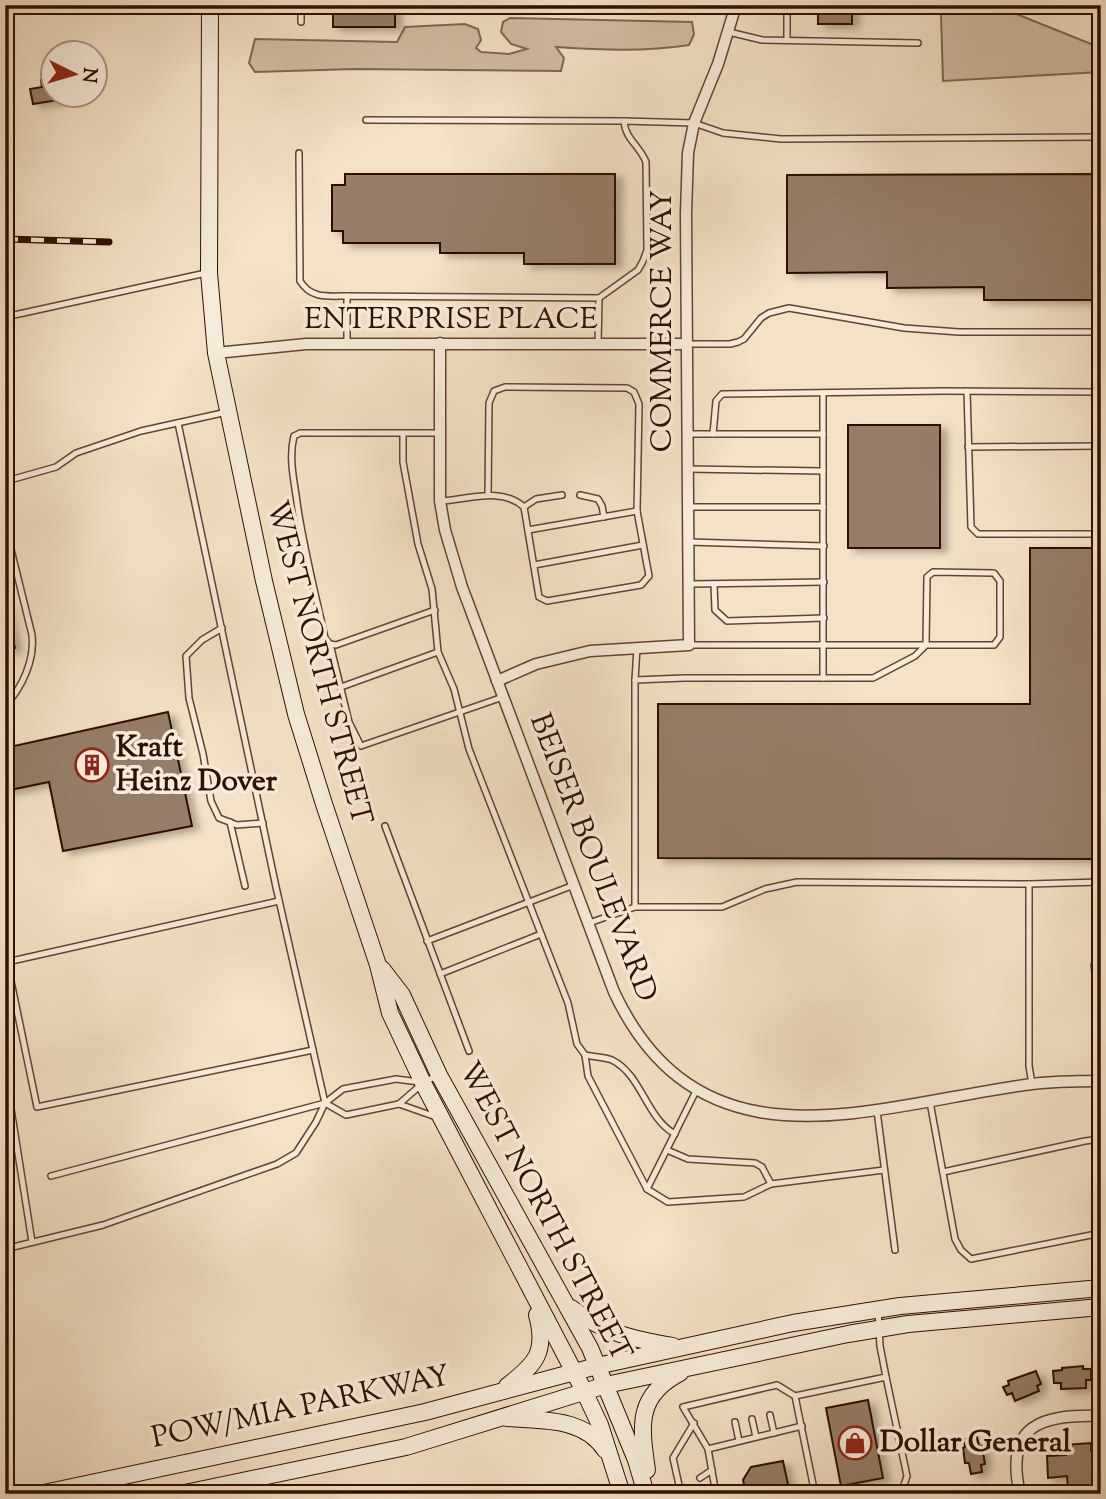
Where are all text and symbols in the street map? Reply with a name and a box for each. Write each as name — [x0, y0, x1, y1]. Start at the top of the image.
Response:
north arrow — [38, 38, 108, 108]
text: N — [74, 67, 103, 84]
street label: COMMERCE WAY — [642, 190, 685, 452]
street label: ENTERPRISE PLACE — [304, 299, 598, 342]
street label: WEST NORTH STREET — [254, 496, 382, 830]
street label: BEISER BOULEVARD — [517, 708, 667, 1008]
place label: Kraft Heinz Dover — [116, 727, 278, 804]
building icon: Kraft Heinz Dover — [73, 746, 111, 784]
street label: WEST NORTH STREET — [447, 1054, 641, 1370]
street label: POW/MIA PARKWAY — [148, 1355, 454, 1461]
place label: Dollar General — [880, 1422, 1072, 1465]
shop icon: Dollar General — [836, 1424, 874, 1462]

